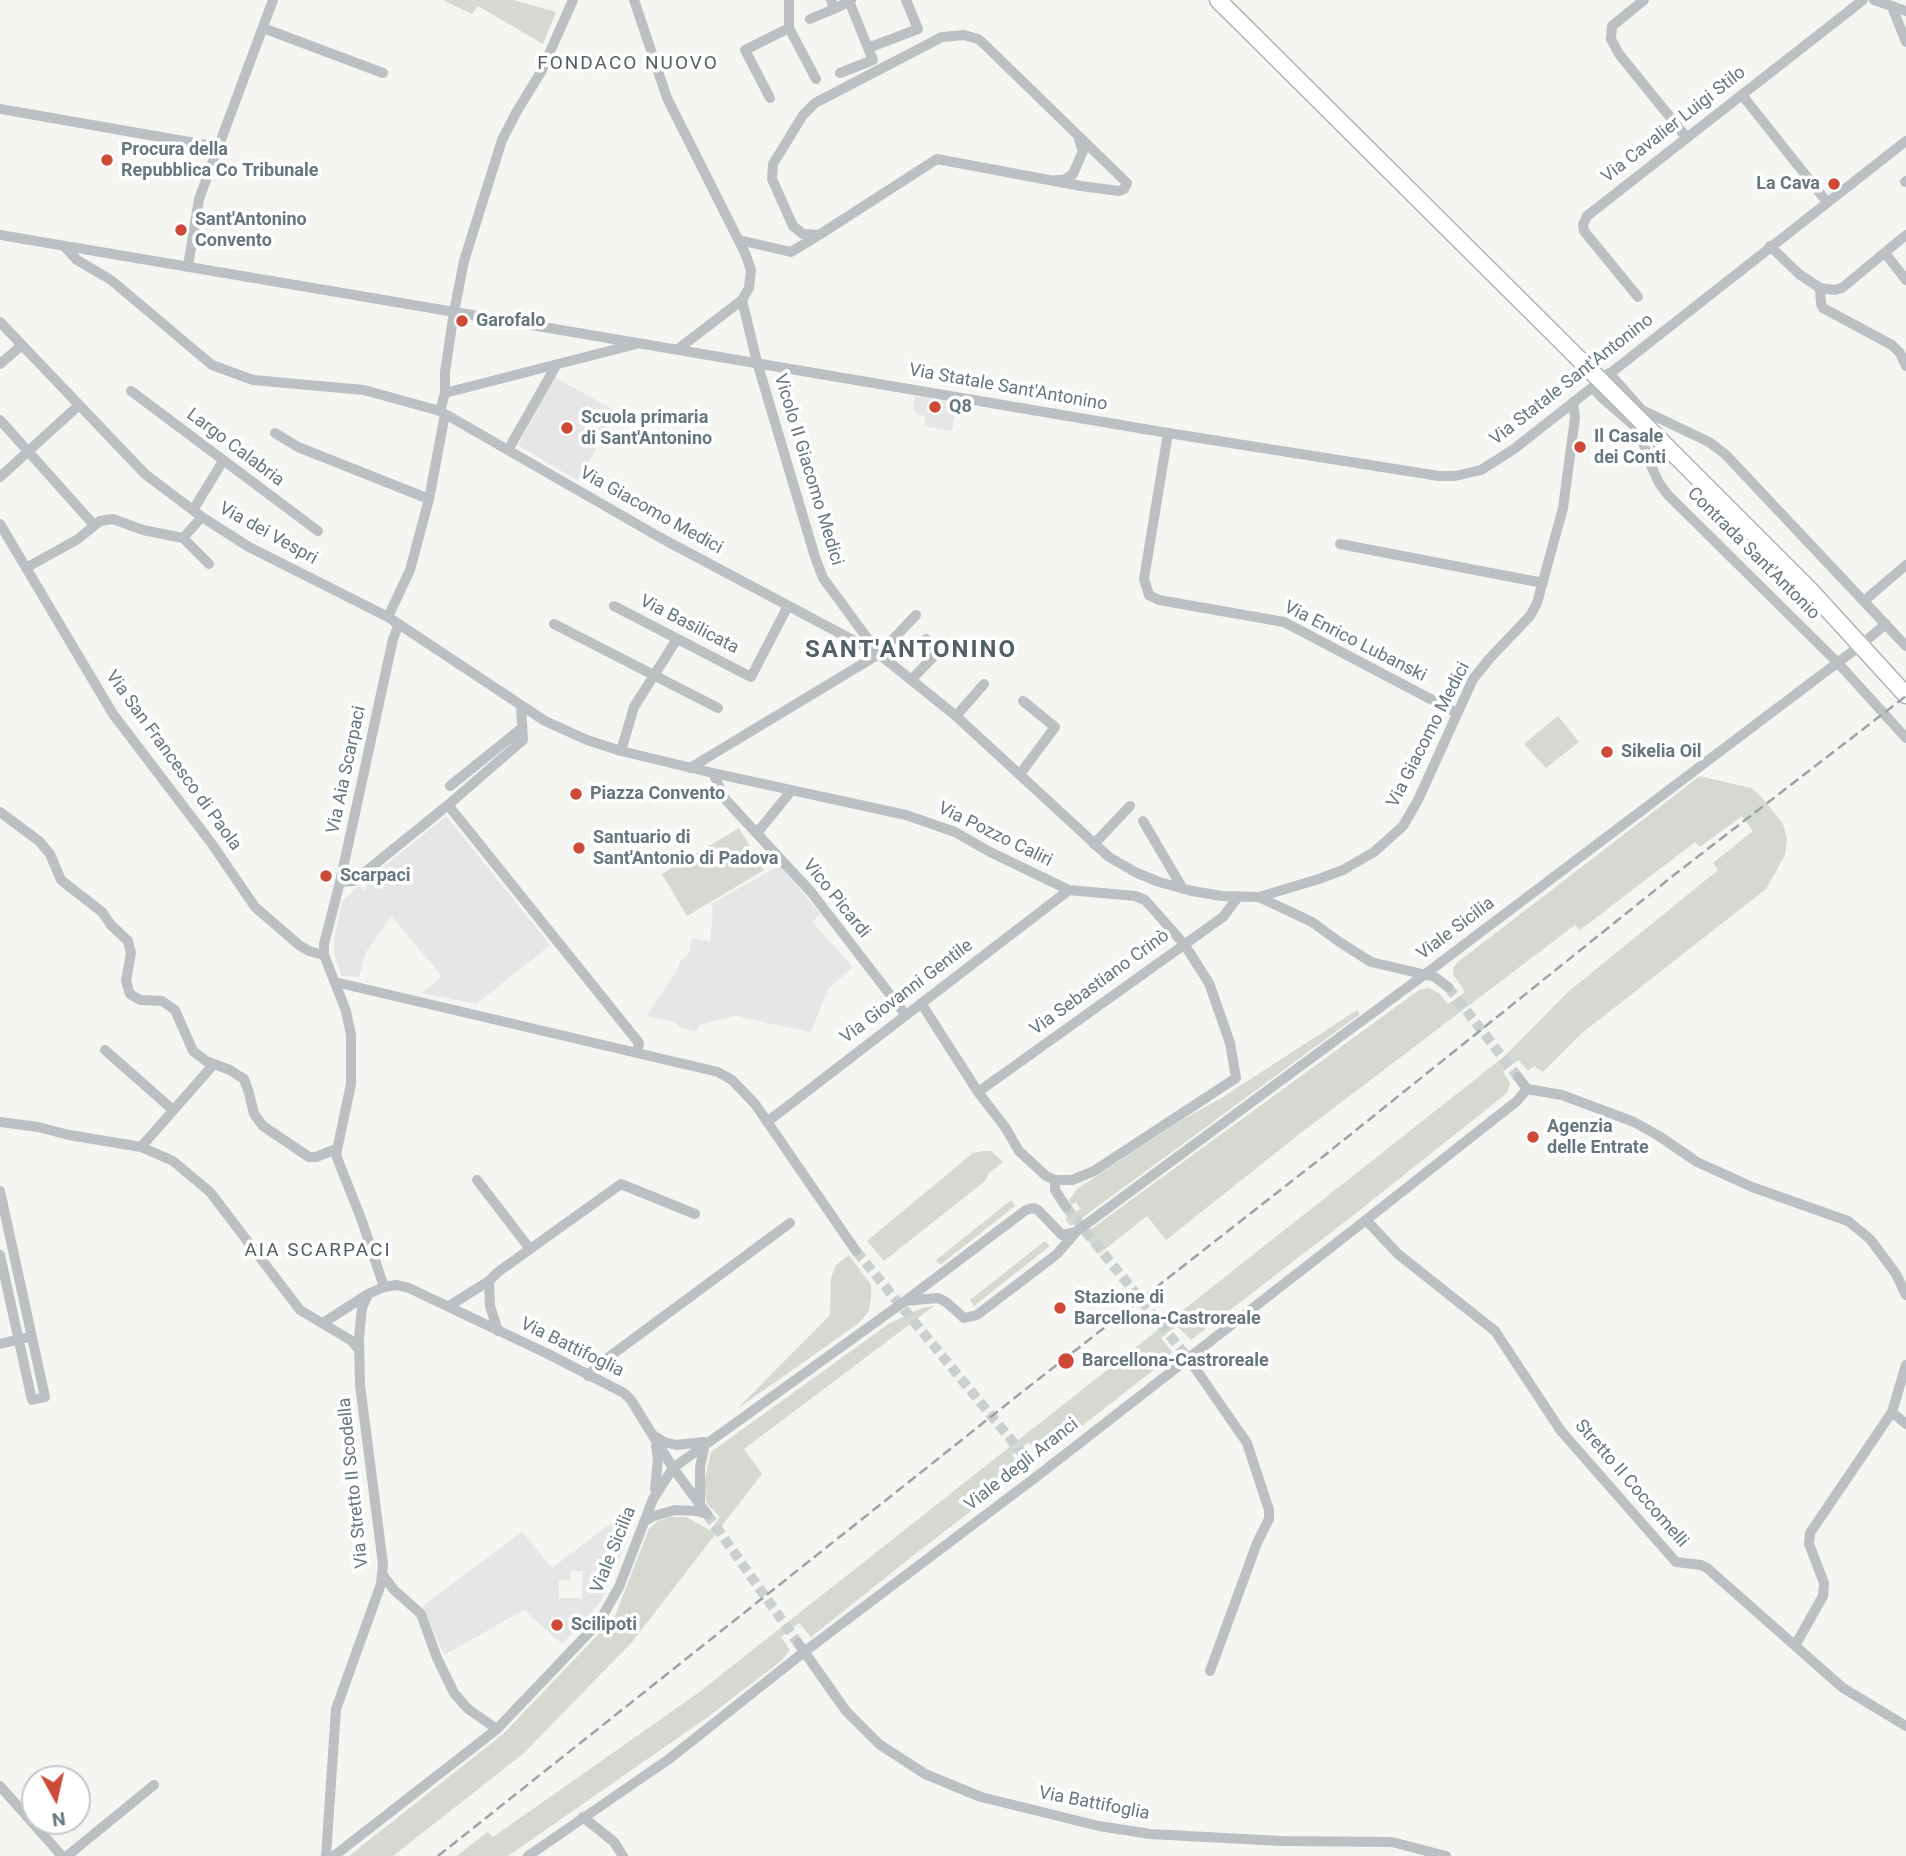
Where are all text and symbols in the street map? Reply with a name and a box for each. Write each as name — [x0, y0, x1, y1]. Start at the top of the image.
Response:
district label: FONDACO NUOVO — [539, 53, 717, 75]
street label: Via Cavalier Luigi Stilo — [1598, 62, 1750, 188]
place label: Procura della Repubblica Co Tribunale — [121, 139, 318, 182]
marker: Procura della Repubblica Co Tribunale — [99, 152, 115, 168]
place label: La Cava — [1756, 173, 1820, 195]
marker: La Cava — [1826, 176, 1842, 192]
place label: Sant'Antonino Convento — [195, 209, 307, 252]
marker: Sant'Antonino Convento — [173, 222, 189, 238]
place label: Garofalo — [476, 310, 545, 332]
street label: Via Statale Sant'Antonino — [1486, 310, 1658, 450]
marker: Garofalo — [454, 313, 470, 329]
street label: Via Statale Sant'Antonino — [907, 360, 1109, 416]
street label: Vicolo II Giacomo Medici — [769, 372, 847, 568]
place label: Q8 — [949, 396, 972, 418]
marker: Q8 — [927, 399, 943, 415]
street label: Largo Calabria — [182, 404, 288, 492]
place label: Scuola primaria di Sant'Antonino — [581, 407, 712, 450]
marker: Scuola primaria di Sant'Antonino — [559, 420, 575, 436]
place label: Il Casale dei Conti — [1594, 426, 1666, 468]
marker: Il Casale dei Conti — [1572, 439, 1588, 455]
street label: Via Giacomo Medici — [576, 463, 726, 559]
street label: Contrada Sant'Antonio — [1682, 483, 1824, 625]
street label: Via dei Vespri — [215, 498, 321, 570]
street label: Via Basilicata — [636, 591, 742, 659]
street label: Via Enrico Lubanski — [1280, 597, 1430, 687]
district label: SANT'ANTONINO — [807, 637, 1015, 665]
street label: Via Giacomo Medici — [1383, 659, 1475, 811]
street label: Via San Francesco di Paola — [100, 667, 246, 855]
street label: Via Aia Scarpaci — [323, 704, 371, 836]
place label: Sikelia Oil — [1621, 741, 1702, 763]
marker: Sikelia Oil — [1599, 744, 1615, 760]
place label: Piazza Convento — [590, 783, 725, 805]
marker: Piazza Convento — [568, 786, 584, 802]
street label: Via Pozzo Caliri — [934, 798, 1056, 872]
place label: Santuario di Sant'Antonio di Padova — [593, 827, 778, 870]
marker: Santuario di Sant'Antonio di Padova — [571, 840, 587, 856]
street label: Vico Picardi — [798, 855, 874, 943]
place label: Scarpaci — [340, 865, 411, 887]
marker: Scarpaci — [318, 868, 334, 884]
street label: Viale Sicilia — [1413, 893, 1499, 965]
street label: Via Sebastiano Crinò — [1026, 925, 1174, 1041]
street label: Via Giovanni Gentile — [837, 935, 977, 1049]
place label: Agenzia delle Entrate — [1547, 1116, 1649, 1158]
marker: Agenzia delle Entrate — [1525, 1129, 1541, 1145]
district label: AIA SCARPACI — [246, 1240, 390, 1262]
place label: Stazione di Barcellona-Castroreale — [1074, 1287, 1261, 1330]
marker: Stazione di Barcellona-Castroreale — [1052, 1300, 1068, 1316]
street label: Via Battifoglia — [517, 1314, 627, 1382]
place label: Barcellona-Castroreale — [1082, 1350, 1269, 1372]
marker: Barcellona-Castroreale — [1056, 1351, 1076, 1371]
street label: Via Stretto II Scodella — [334, 1397, 374, 1569]
street label: Viale degli Aranci — [961, 1414, 1083, 1516]
street label: Stretto II Coccomelli — [1570, 1416, 1692, 1552]
street label: Viale Sicilia — [587, 1504, 641, 1596]
place label: Scilipoti — [571, 1614, 637, 1636]
marker: Scilipoti — [549, 1617, 565, 1633]
north arrow — [21, 1765, 91, 1835]
street label: Via Battifoglia — [1037, 1783, 1151, 1825]
text: N — [50, 1807, 67, 1832]

